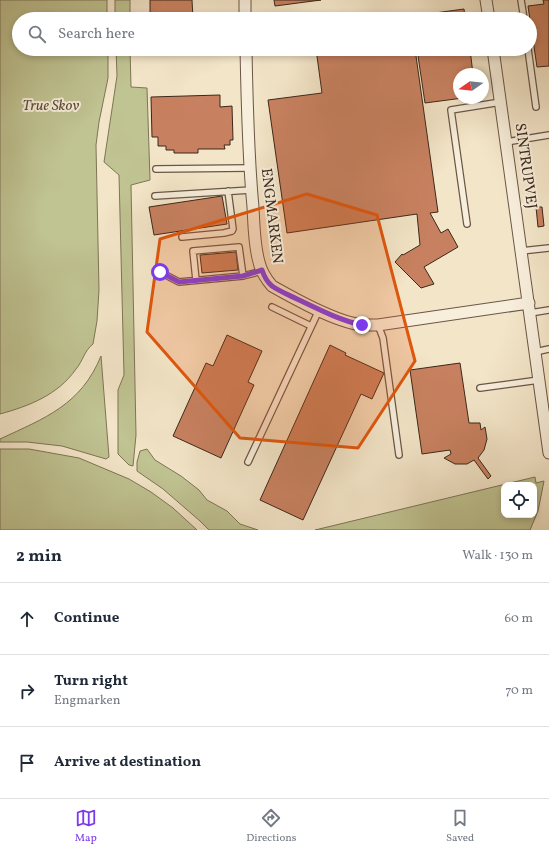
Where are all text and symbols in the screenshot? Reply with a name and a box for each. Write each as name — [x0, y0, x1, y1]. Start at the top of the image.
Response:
search box — [12, 12, 537, 56]
icon: search — [26, 23, 48, 45]
text: Search here — [58, 24, 135, 45]
north arrow — [453, 68, 489, 104]
park label: True Skov — [22, 96, 80, 117]
street label: SINTRUPVEJ — [509, 122, 541, 210]
street label: ENGMARKEN — [255, 167, 287, 265]
route start — [151, 263, 169, 281]
route end — [353, 316, 371, 334]
map controls — [501, 482, 537, 518]
button: locate — [501, 482, 537, 518]
text: 2 min — [16, 545, 62, 568]
text: Walk · 130 m — [462, 547, 533, 565]
icon: ahead — [16, 608, 38, 630]
text: Continue — [54, 608, 119, 629]
text: 60 m — [505, 610, 533, 628]
text: Turn right — [54, 671, 128, 692]
icon: right — [16, 680, 38, 702]
text: 70 m — [505, 682, 533, 700]
text: Engmarken — [54, 692, 120, 710]
icon: arrive — [16, 752, 38, 774]
text: Arrive at destination — [54, 752, 201, 773]
tab: Map — [75, 807, 97, 846]
tab: Directions — [246, 807, 297, 846]
tab: Saved — [446, 807, 474, 846]

